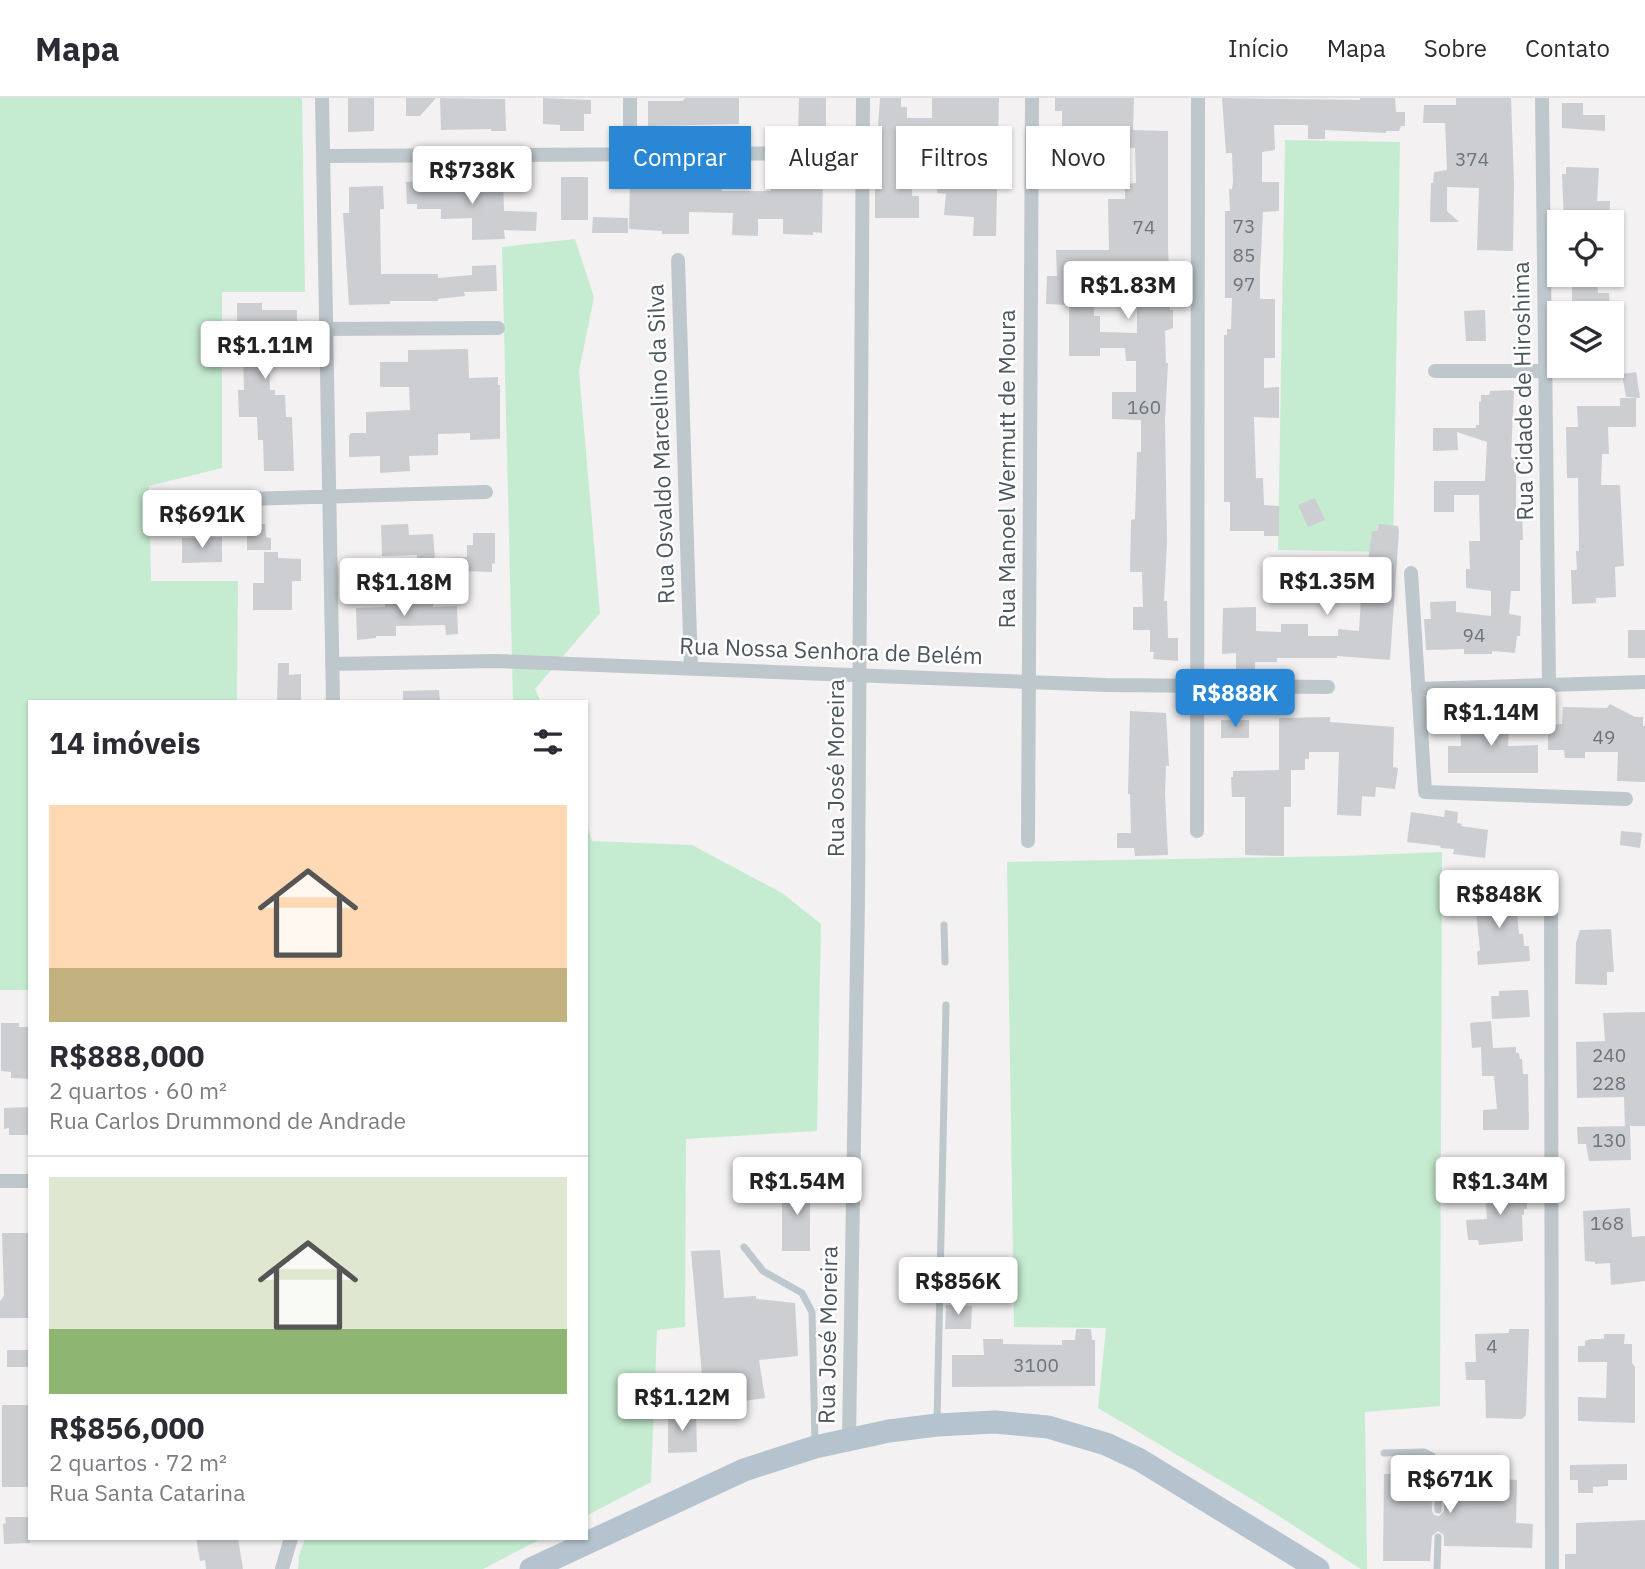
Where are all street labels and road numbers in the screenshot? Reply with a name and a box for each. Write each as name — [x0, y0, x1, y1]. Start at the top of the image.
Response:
street label: Rua Cidade de Hiroshima — [1505, 261, 1539, 521]
street label: Rua Osvaldo Marcelino da Silva — [639, 283, 681, 605]
street label: Rua Manoel Wermutt de Moura — [991, 309, 1021, 629]
street label: Rua Nossa Senhora de Belém — [679, 630, 983, 670]
street label: Rua José Moreira — [820, 679, 850, 857]
street label: Rua José Moreira — [810, 1246, 844, 1424]

